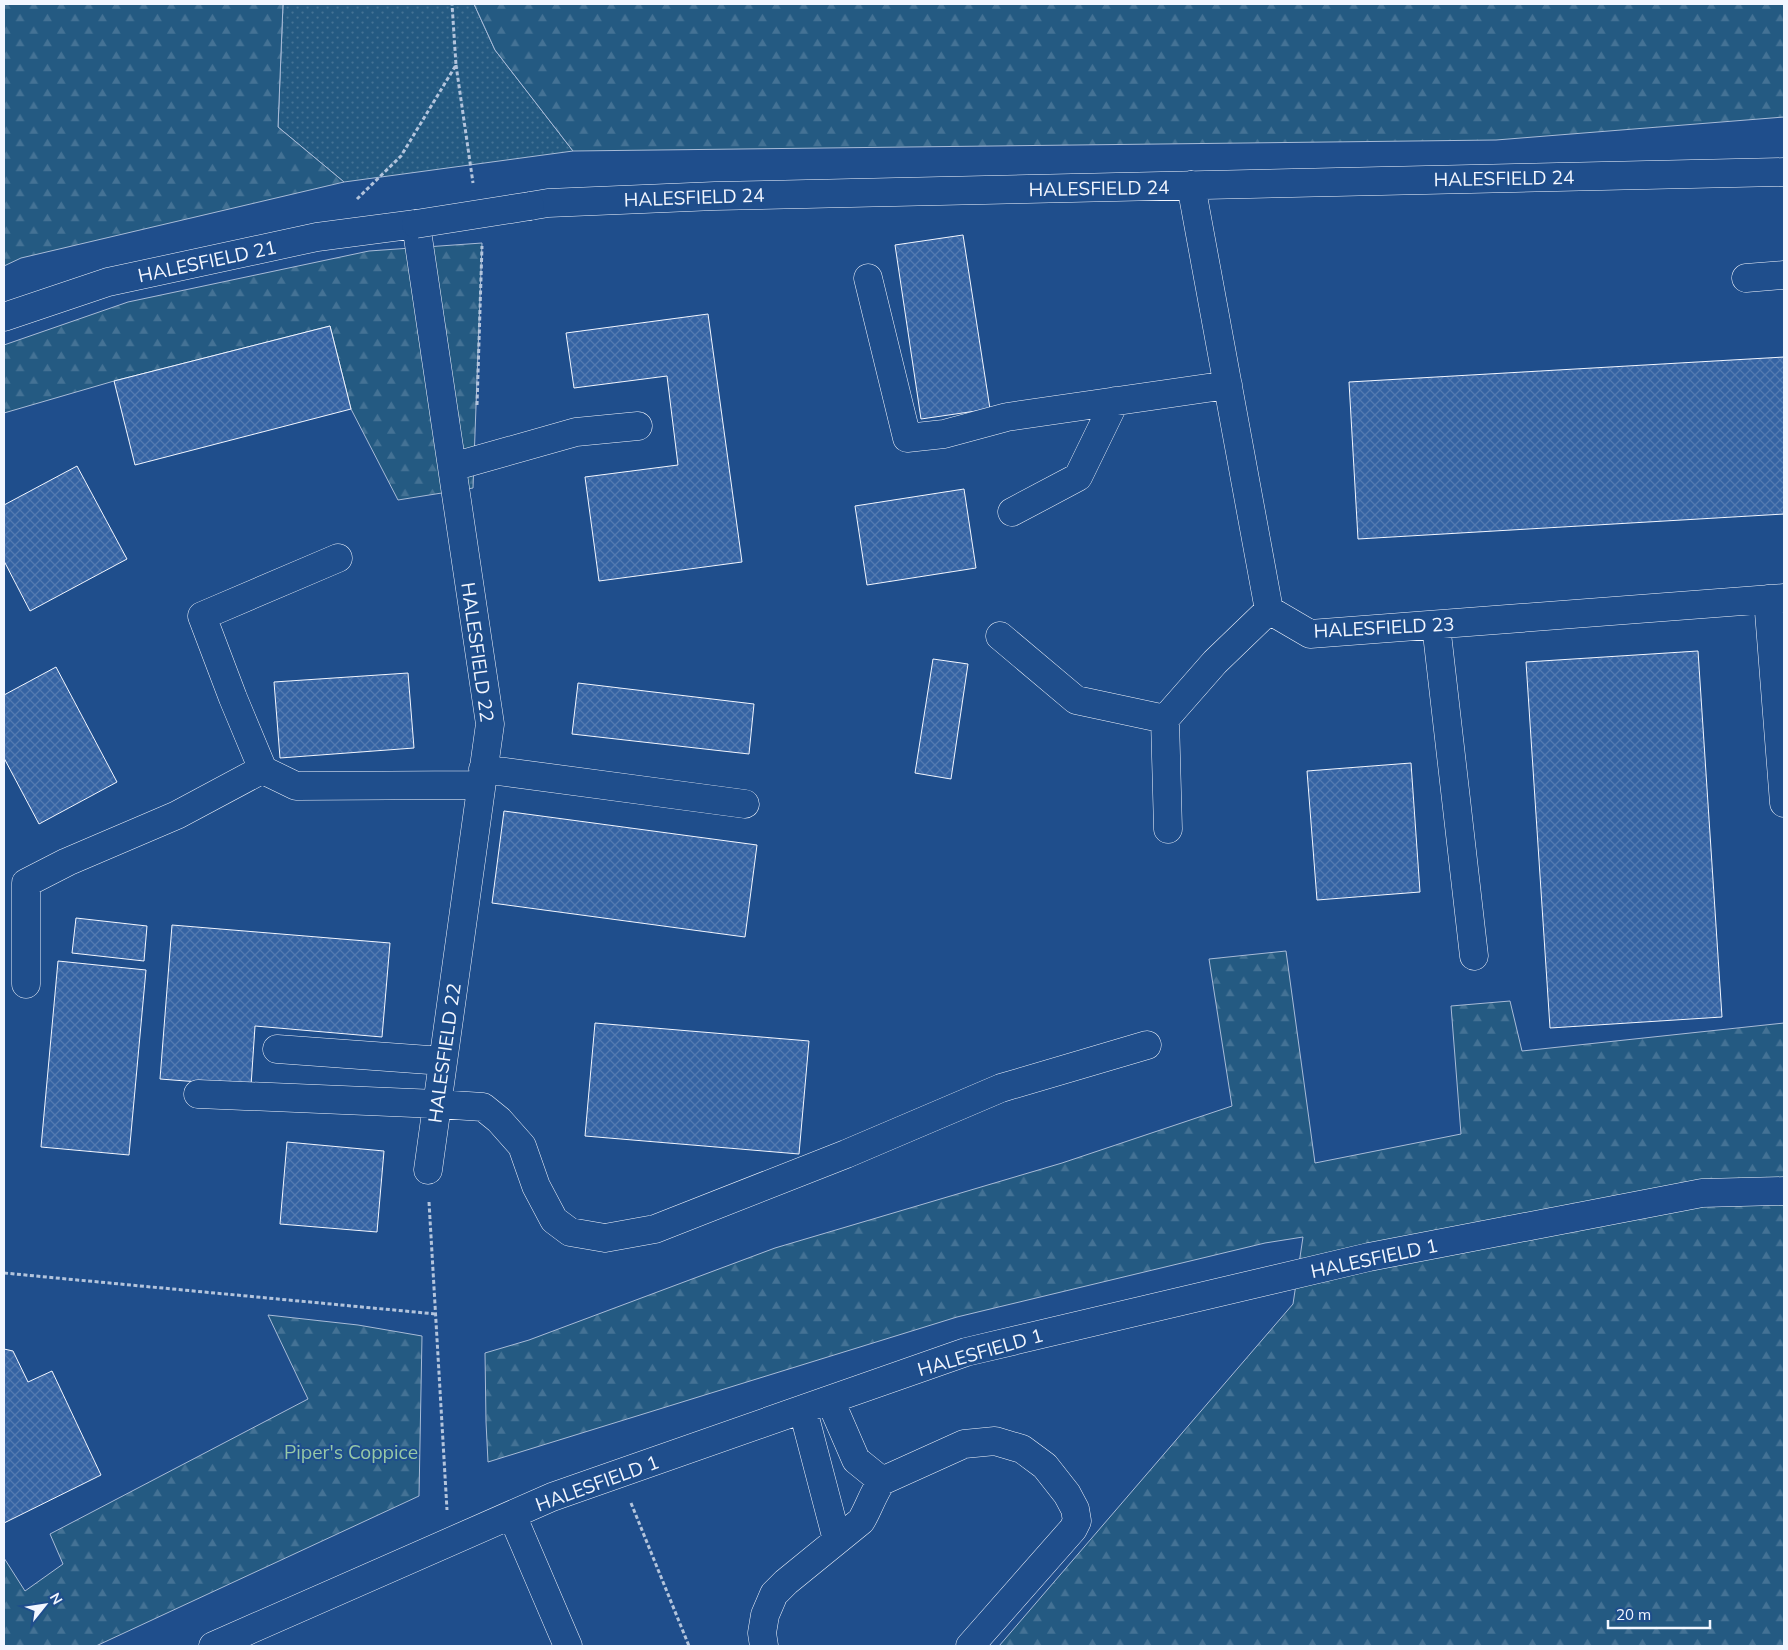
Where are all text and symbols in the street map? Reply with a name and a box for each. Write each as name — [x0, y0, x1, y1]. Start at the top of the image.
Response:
street label: HALESFIELD 24 — [1433, 165, 1575, 191]
street label: HALESFIELD 24 — [1028, 175, 1170, 201]
street label: HALESFIELD 24 — [623, 183, 765, 211]
street label: HALESFIELD 21 — [136, 235, 278, 287]
street label: HALESFIELD 22 — [456, 581, 500, 723]
street label: HALESFIELD 23 — [1313, 611, 1455, 643]
street label: HALESFIELD 22 — [422, 982, 466, 1124]
street label: HALESFIELD 1 — [1308, 1233, 1440, 1283]
street label: HALESFIELD 1 — [915, 1323, 1045, 1381]
park label: Piper's Coppice — [284, 1440, 418, 1464]
street label: HALESFIELD 1 — [532, 1450, 662, 1516]
north arrow — [20, 1580, 70, 1630]
text: N — [46, 1589, 67, 1608]
scale bar — [1608, 1598, 1710, 1630]
text: 20 m — [1616, 1605, 1651, 1624]

